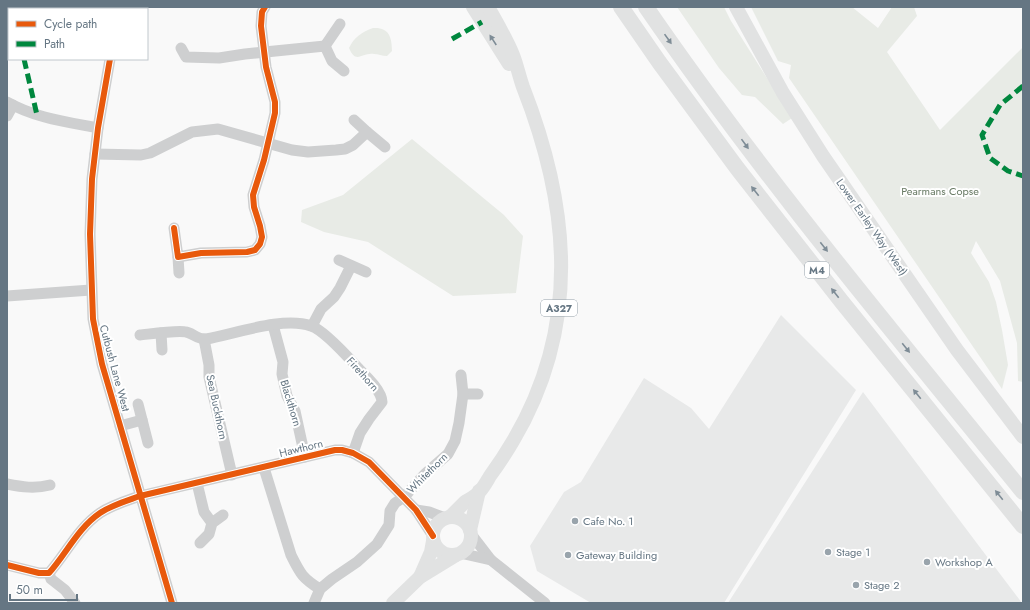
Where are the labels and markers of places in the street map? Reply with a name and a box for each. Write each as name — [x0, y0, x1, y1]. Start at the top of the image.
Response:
place label: Cafe No. 1 — [583, 513, 633, 529]
marker: Cafe No. 1 — [570, 516, 580, 526]
place label: Stage 1 — [836, 544, 870, 560]
place label: Gateway Building — [576, 547, 657, 563]
marker: Stage 1 — [823, 547, 833, 557]
marker: Gateway Building — [563, 550, 573, 560]
place label: Workshop A — [935, 554, 993, 570]
marker: Workshop A — [922, 557, 932, 567]
place label: Stage 2 — [864, 577, 899, 593]
marker: Stage 2 — [851, 580, 861, 590]

